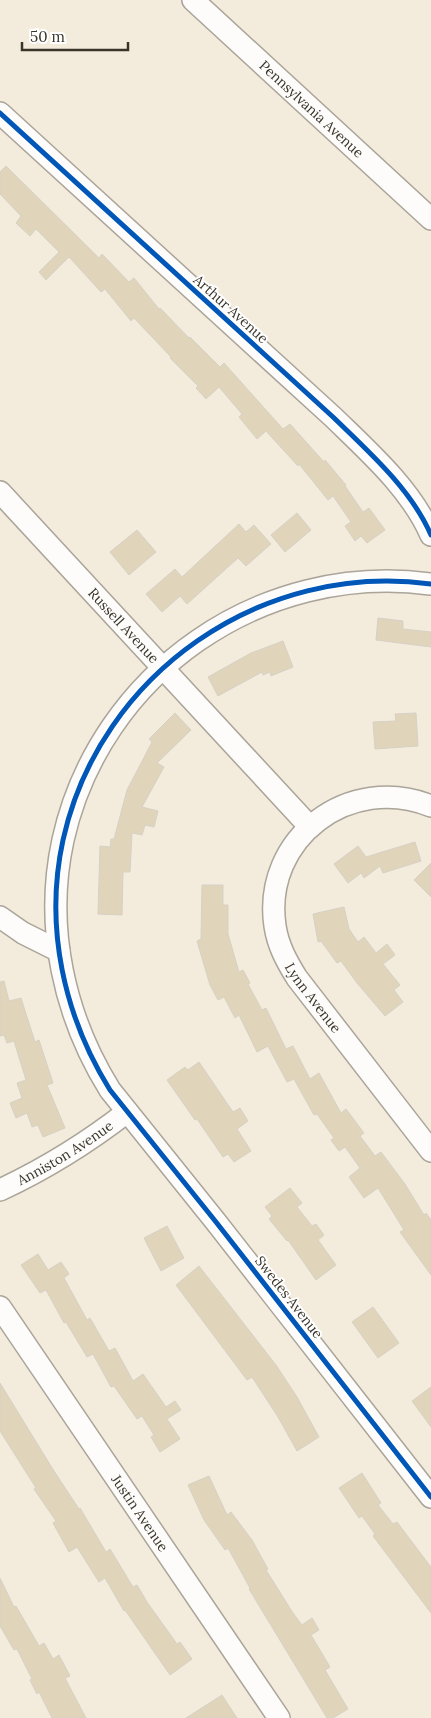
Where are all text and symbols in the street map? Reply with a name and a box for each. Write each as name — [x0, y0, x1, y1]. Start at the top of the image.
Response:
scale bar — [22, 20, 129, 52]
text: 50 m — [30, 27, 65, 46]
street label: Pennsylvania Avenue — [255, 56, 368, 162]
street label: Arthur Avenue — [189, 270, 272, 348]
street label: Russell Avenue — [84, 584, 163, 667]
street label: Lynn Avenue — [281, 959, 345, 1037]
street label: Anniston Avenue — [13, 1116, 117, 1190]
street label: Swedes Avenue — [251, 1252, 327, 1342]
street label: Justin Avenue — [107, 1470, 173, 1555]

